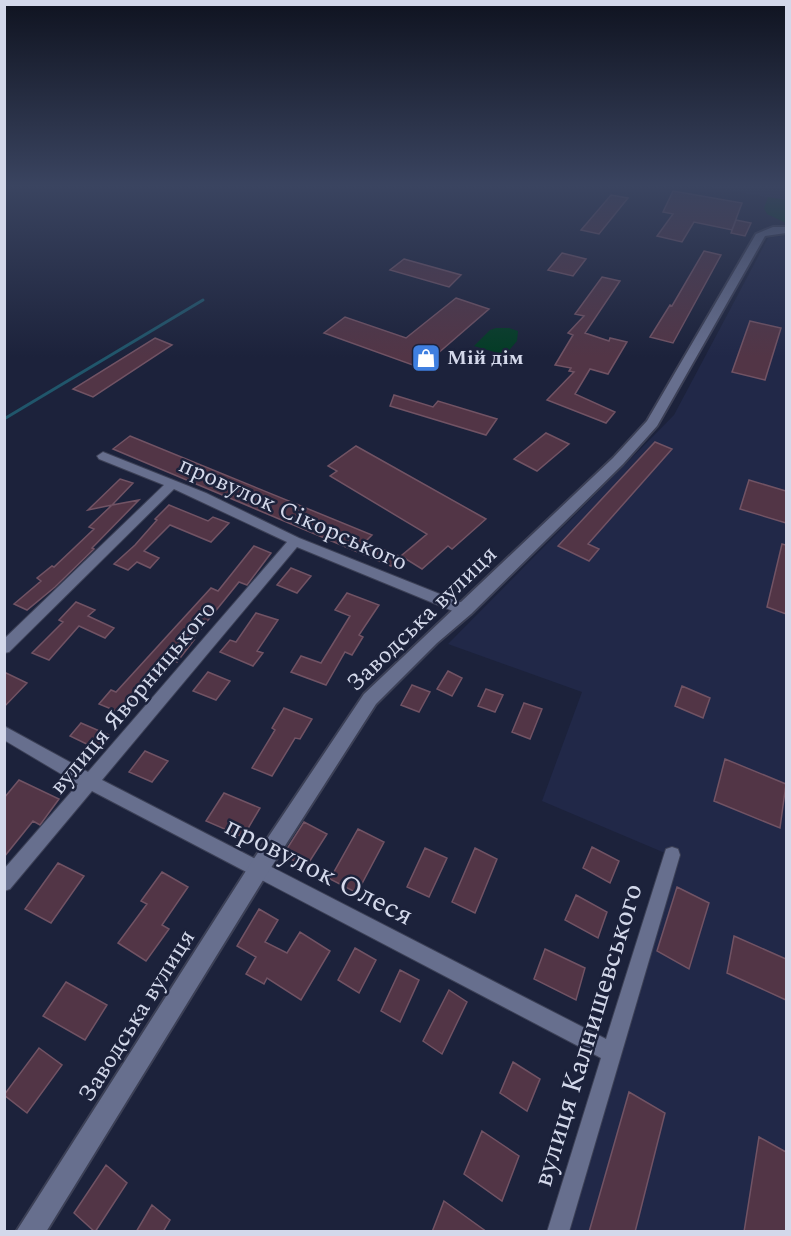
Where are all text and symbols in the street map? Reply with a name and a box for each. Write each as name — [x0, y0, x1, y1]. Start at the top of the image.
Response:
shop icon: Мій дім — [410, 342, 442, 374]
place label: Мій дім — [447, 343, 524, 373]
street label: провулок Сікорського — [173, 447, 413, 581]
street label: Заводська вулиця — [338, 537, 506, 701]
street label: вулиця Яворницького — [41, 593, 225, 803]
street label: провулок Олеся — [217, 805, 421, 937]
street label: вулиця Калнишевського — [521, 878, 655, 1192]
street label: Заводська вулиця — [69, 923, 205, 1109]

